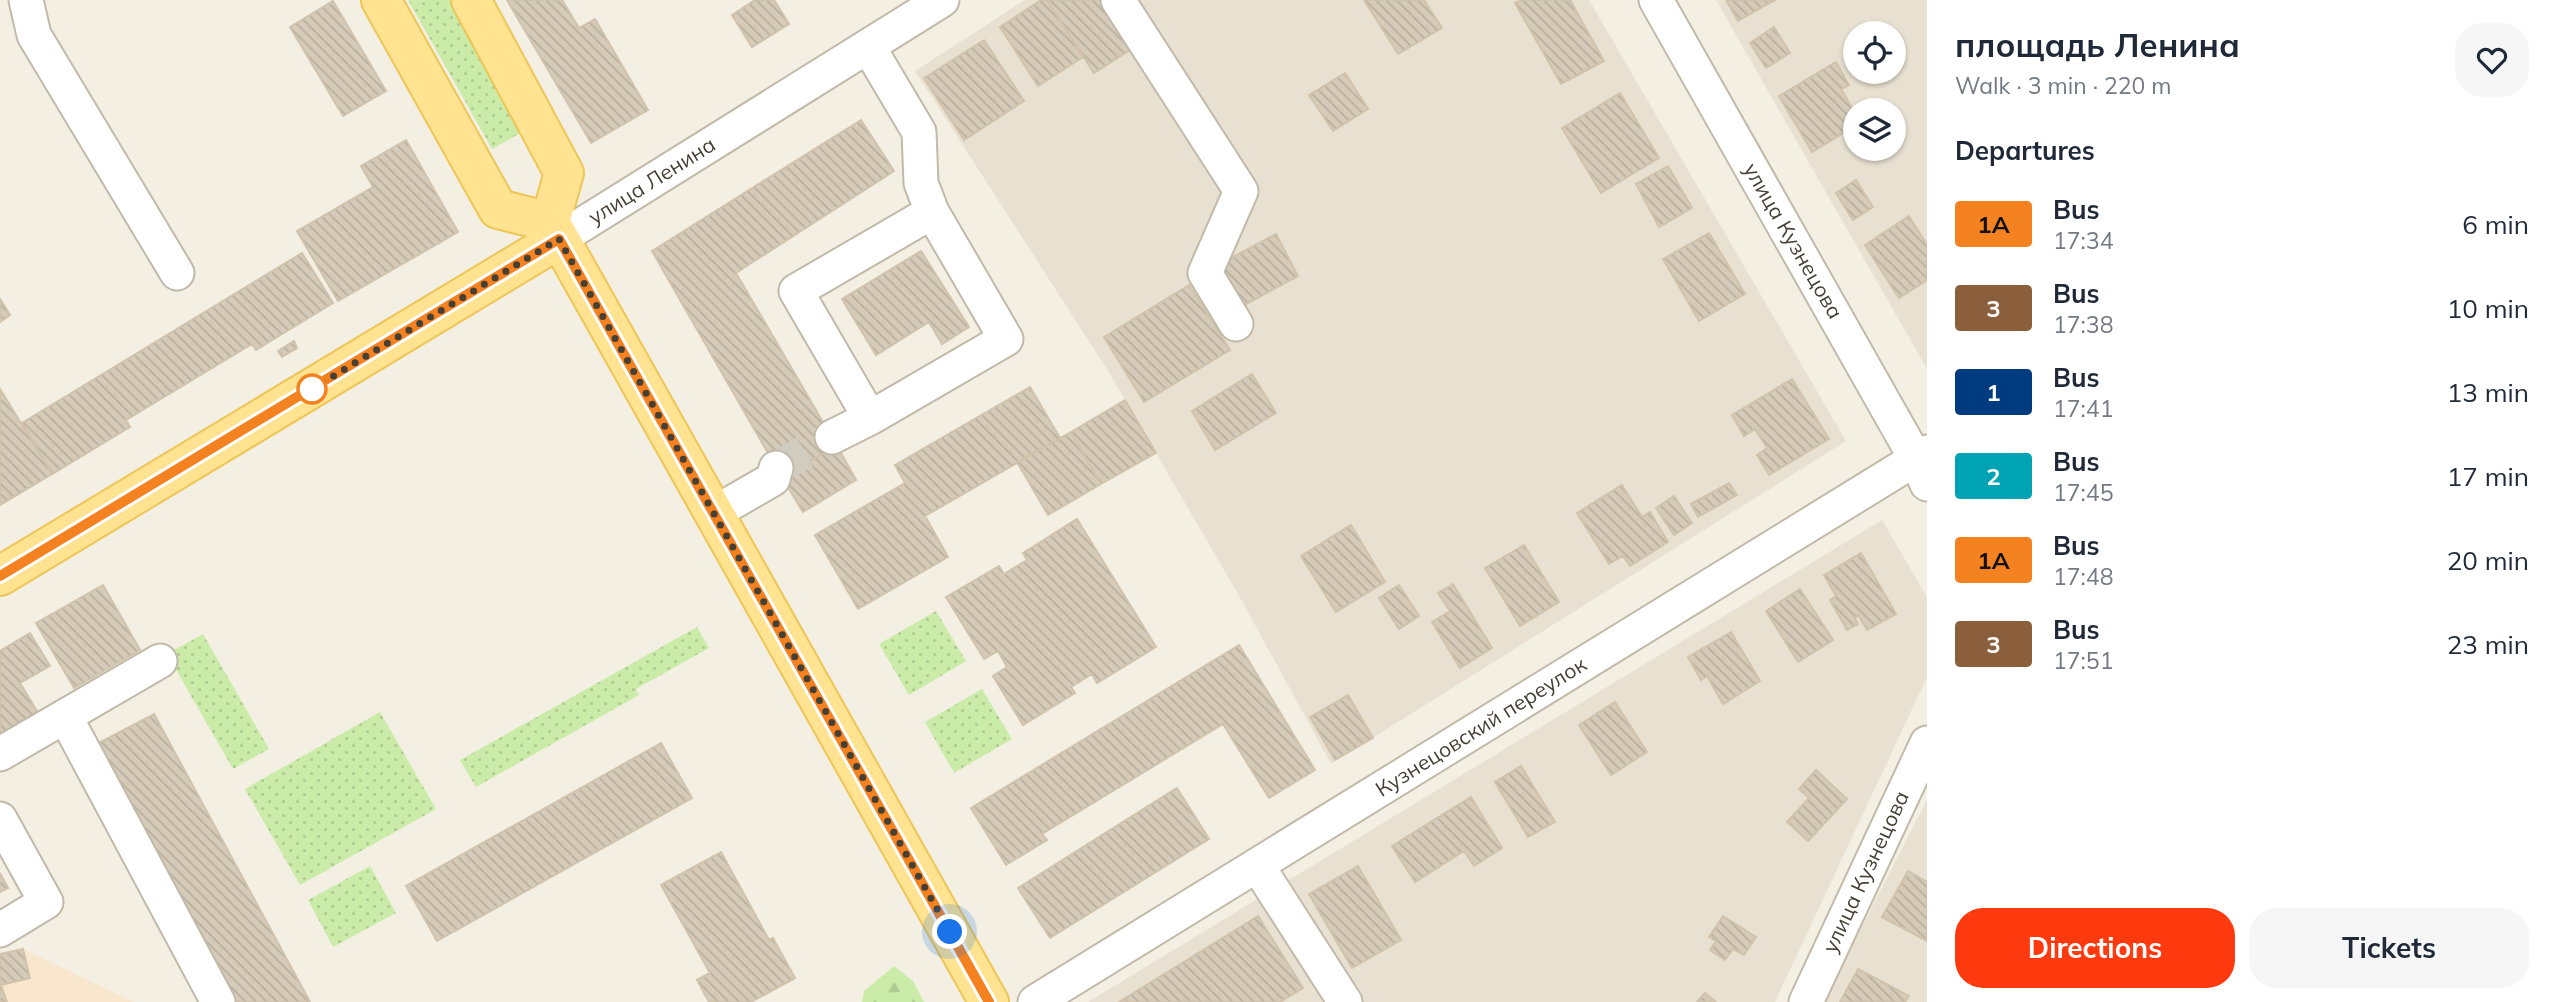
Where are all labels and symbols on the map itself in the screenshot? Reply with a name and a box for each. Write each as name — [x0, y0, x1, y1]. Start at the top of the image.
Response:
street label: улица Ленина — [583, 131, 720, 230]
street label: улица Кузнецова — [1739, 158, 1849, 323]
unlabelled marker — [297, 374, 327, 404]
street label: Кузнецовский переулок — [1370, 650, 1591, 802]
street label: улица Кузнецова — [1816, 786, 1914, 957]
your location — [932, 914, 967, 949]

